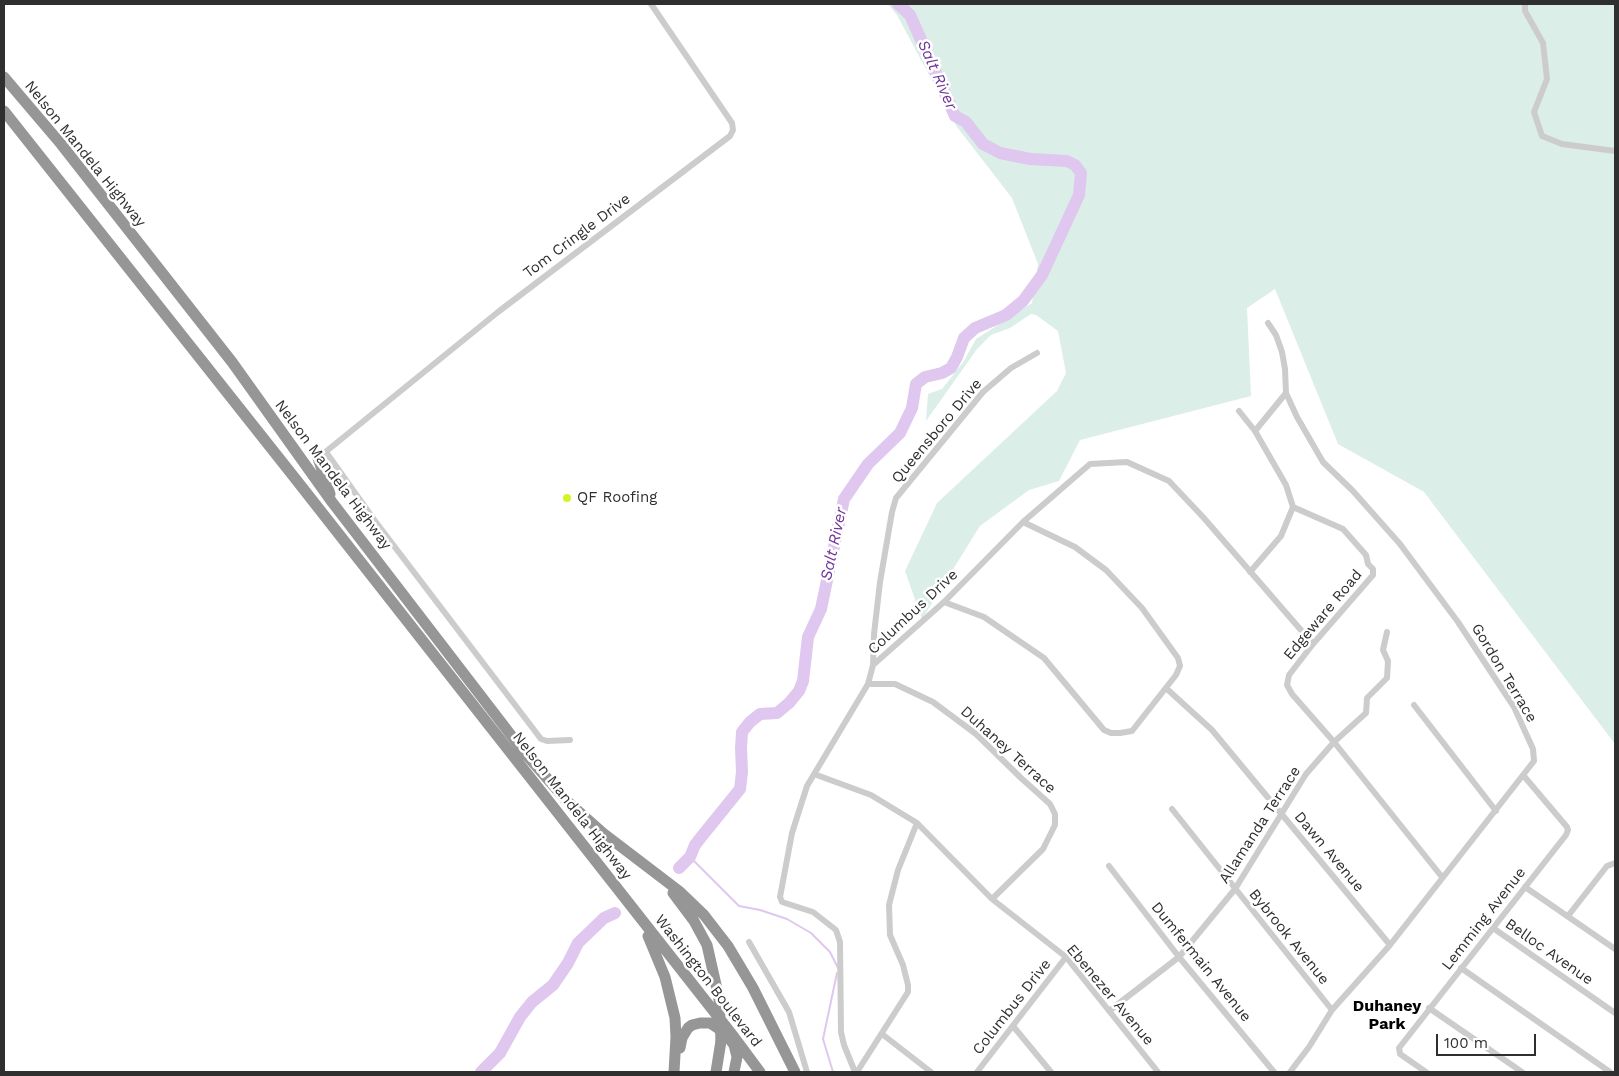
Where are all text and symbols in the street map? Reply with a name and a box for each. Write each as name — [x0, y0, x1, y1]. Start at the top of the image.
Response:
water label: Salt River — [913, 37, 961, 113]
street label: Nelson Mandela Highway — [21, 77, 149, 231]
street label: Tom Cringle Drive — [520, 190, 634, 282]
street label: Queensboro Drive — [888, 375, 986, 487]
street label: Nelson Mandela Highway — [271, 397, 395, 553]
place label: QF Roofing — [577, 489, 657, 507]
marker: QF Roofing — [561, 492, 573, 504]
water label: Salt River — [817, 506, 851, 582]
street label: Columbus Drive — [864, 566, 962, 658]
street label: Edgeware Road — [1280, 566, 1366, 664]
street label: Gordon Terrace — [1467, 620, 1541, 726]
street label: Duhaney Terrace — [957, 703, 1059, 797]
street label: Nelson Mandela Highway — [509, 729, 635, 883]
street label: Allamanda Terrace — [1215, 763, 1305, 887]
street label: Dawn Avenue — [1290, 808, 1368, 896]
street label: Lemming Avenue — [1438, 864, 1530, 974]
street label: Bybrook Avenue — [1245, 886, 1333, 988]
street label: Dumfermain Avenue — [1147, 898, 1255, 1026]
street label: Washington Boulevard — [651, 911, 765, 1051]
street label: Belloc Avenue — [1502, 915, 1596, 989]
street label: Ebenezer Avenue — [1062, 941, 1158, 1049]
street label: Columbus Drive — [969, 956, 1055, 1058]
district label: Duhaney Park — [1353, 996, 1421, 1034]
scale bar — [1439, 1024, 1539, 1056]
text: 100 m — [1444, 1034, 1488, 1052]

